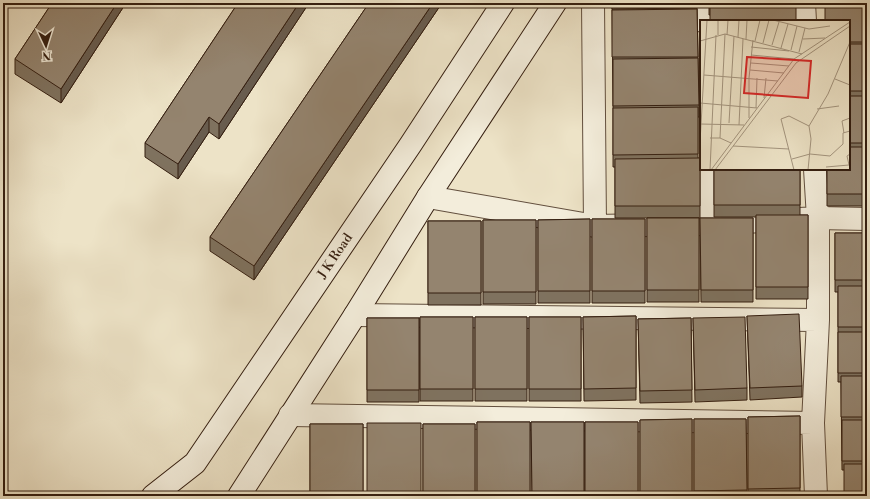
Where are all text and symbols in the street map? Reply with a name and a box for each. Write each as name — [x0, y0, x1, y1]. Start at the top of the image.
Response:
inset map — [700, 20, 850, 170]
north arrow — [26, 26, 66, 66]
text: N — [42, 48, 51, 62]
street label: J K Road — [314, 230, 356, 282]

